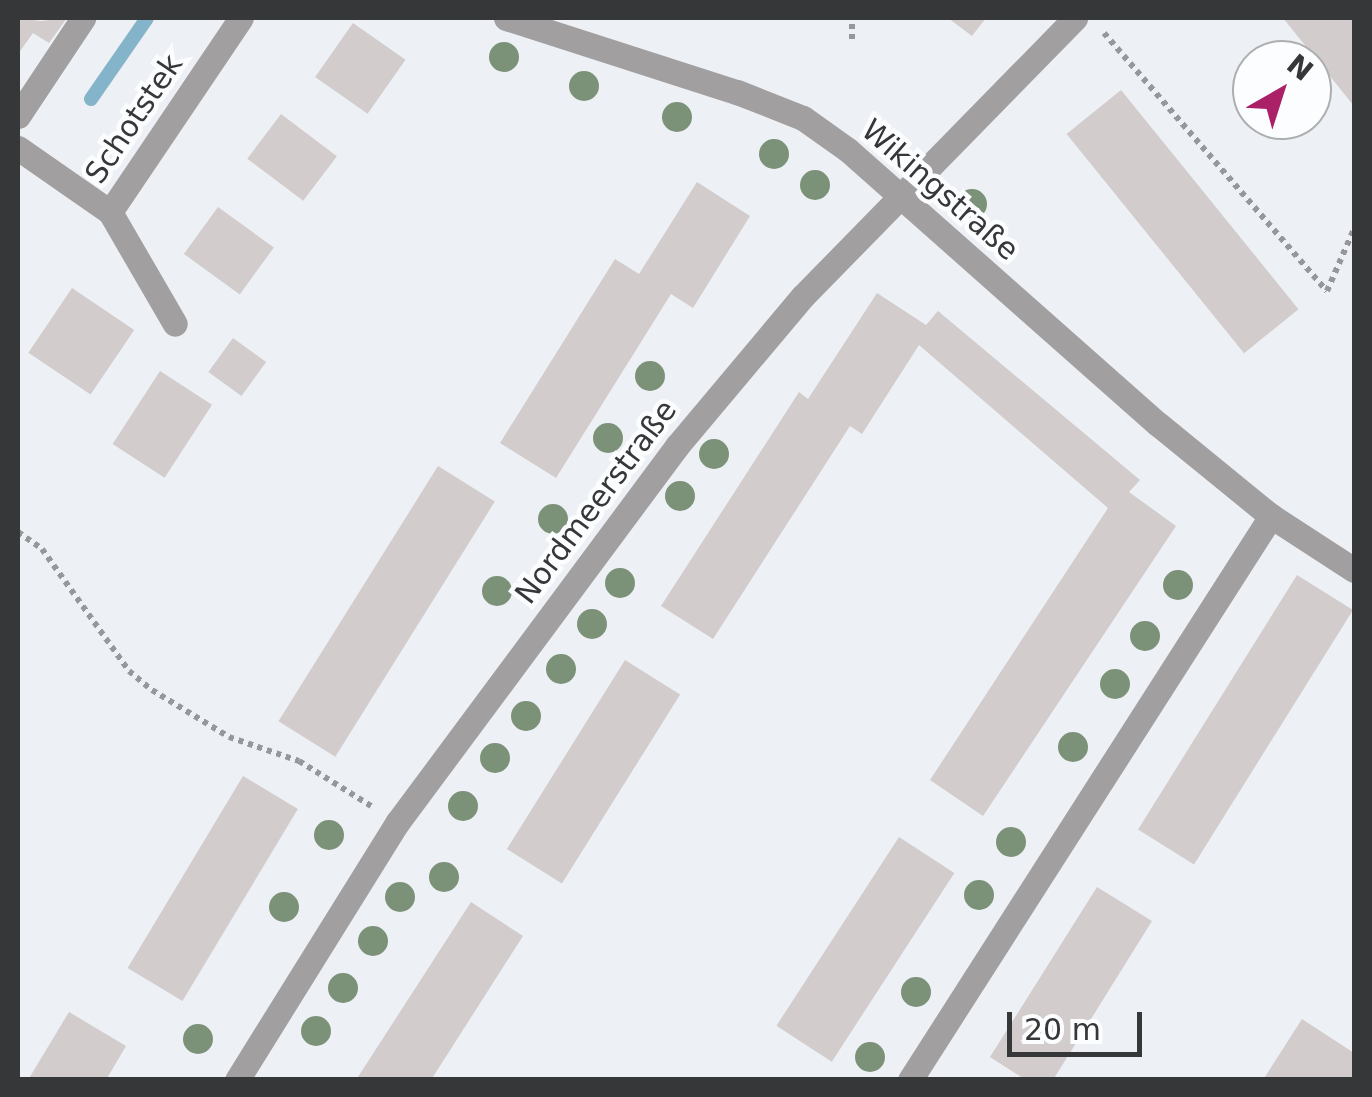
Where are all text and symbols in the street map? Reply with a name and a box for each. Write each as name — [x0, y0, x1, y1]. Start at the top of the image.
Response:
north arrow — [1232, 40, 1332, 140]
street label: Schotstek — [78, 48, 190, 190]
text: N — [1280, 48, 1319, 88]
street label: Wikingstraße — [854, 112, 1026, 268]
street label: Nordmeerstraße — [508, 393, 684, 611]
scale bar — [1012, 992, 1147, 1054]
text: 20 m — [1024, 1012, 1101, 1047]

